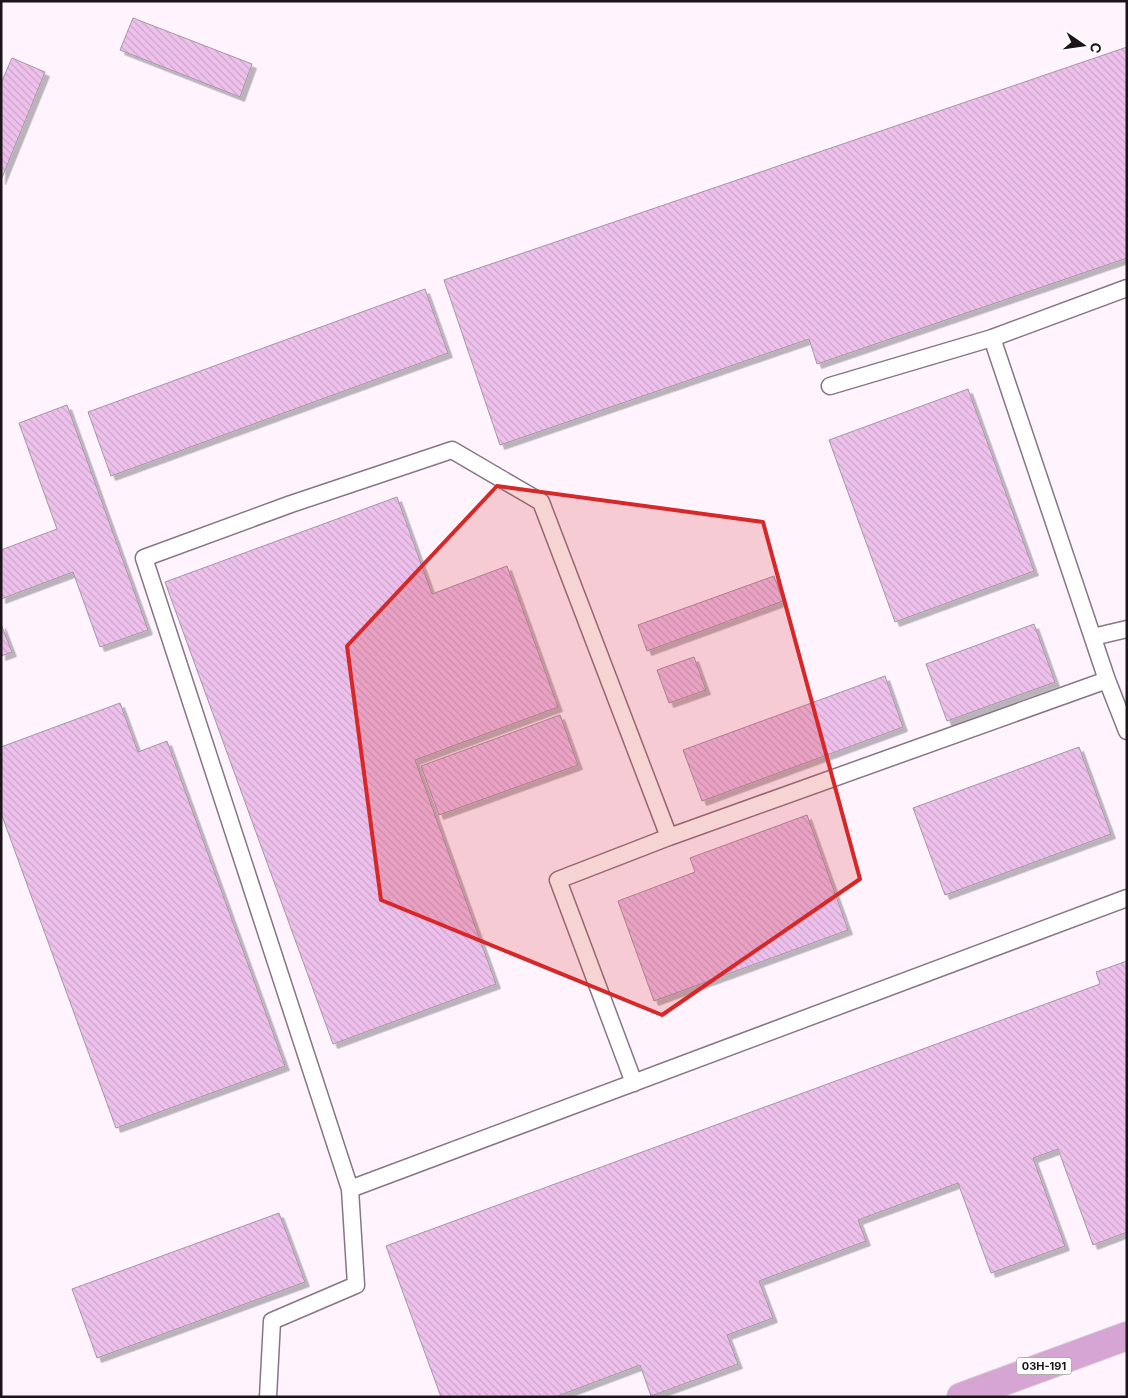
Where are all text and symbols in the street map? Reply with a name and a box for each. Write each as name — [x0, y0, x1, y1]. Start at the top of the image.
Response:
north arrow — [1058, 20, 1108, 70]
text: С — [1087, 41, 1106, 55]
road number: 03Н-191 — [1016, 1358, 1072, 1374]

